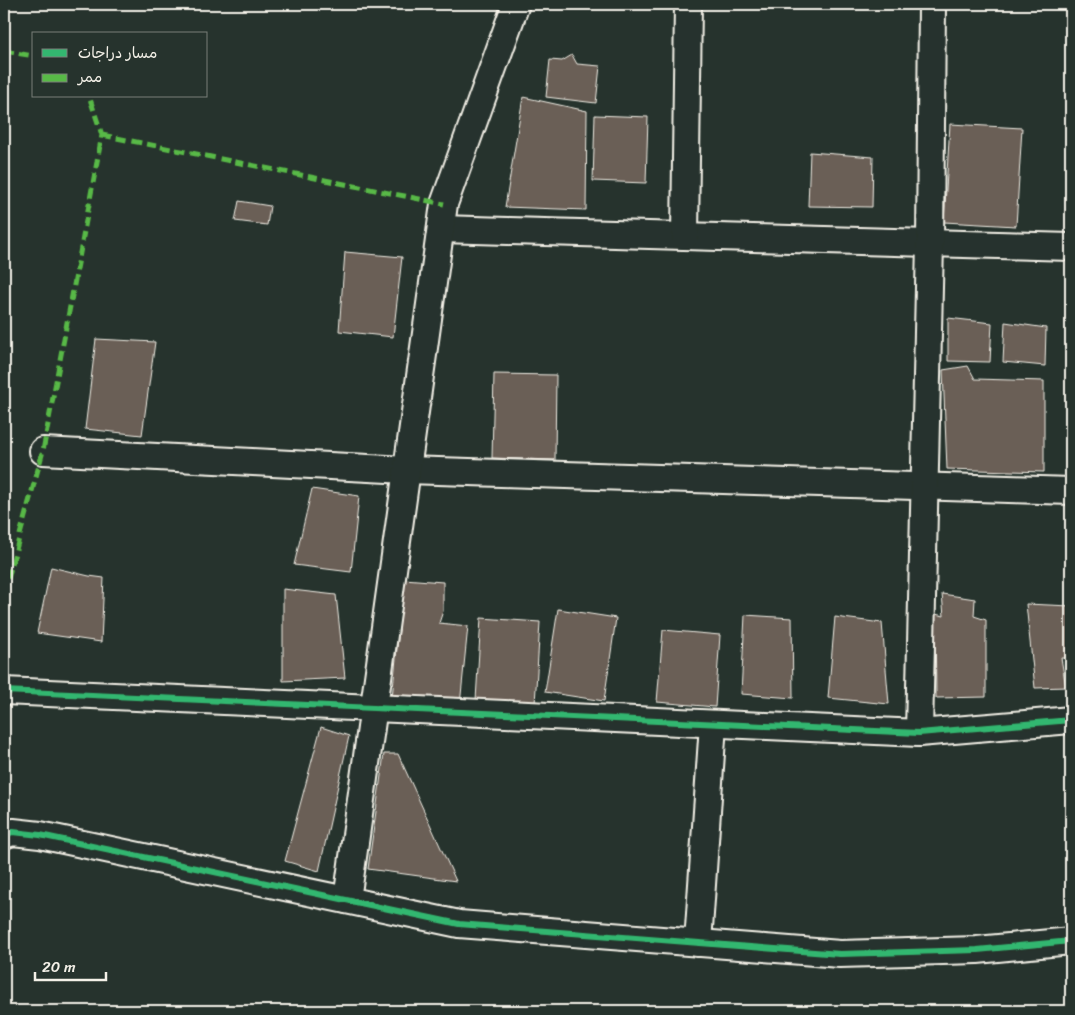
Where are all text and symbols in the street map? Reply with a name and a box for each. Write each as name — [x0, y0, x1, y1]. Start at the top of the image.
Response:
legend — [32, 32, 208, 98]
text: مسار دراجات — [78, 40, 157, 66]
text: ممر — [76, 64, 102, 90]
scale bar — [35, 950, 106, 982]
text: 20 m — [42, 954, 76, 980]

